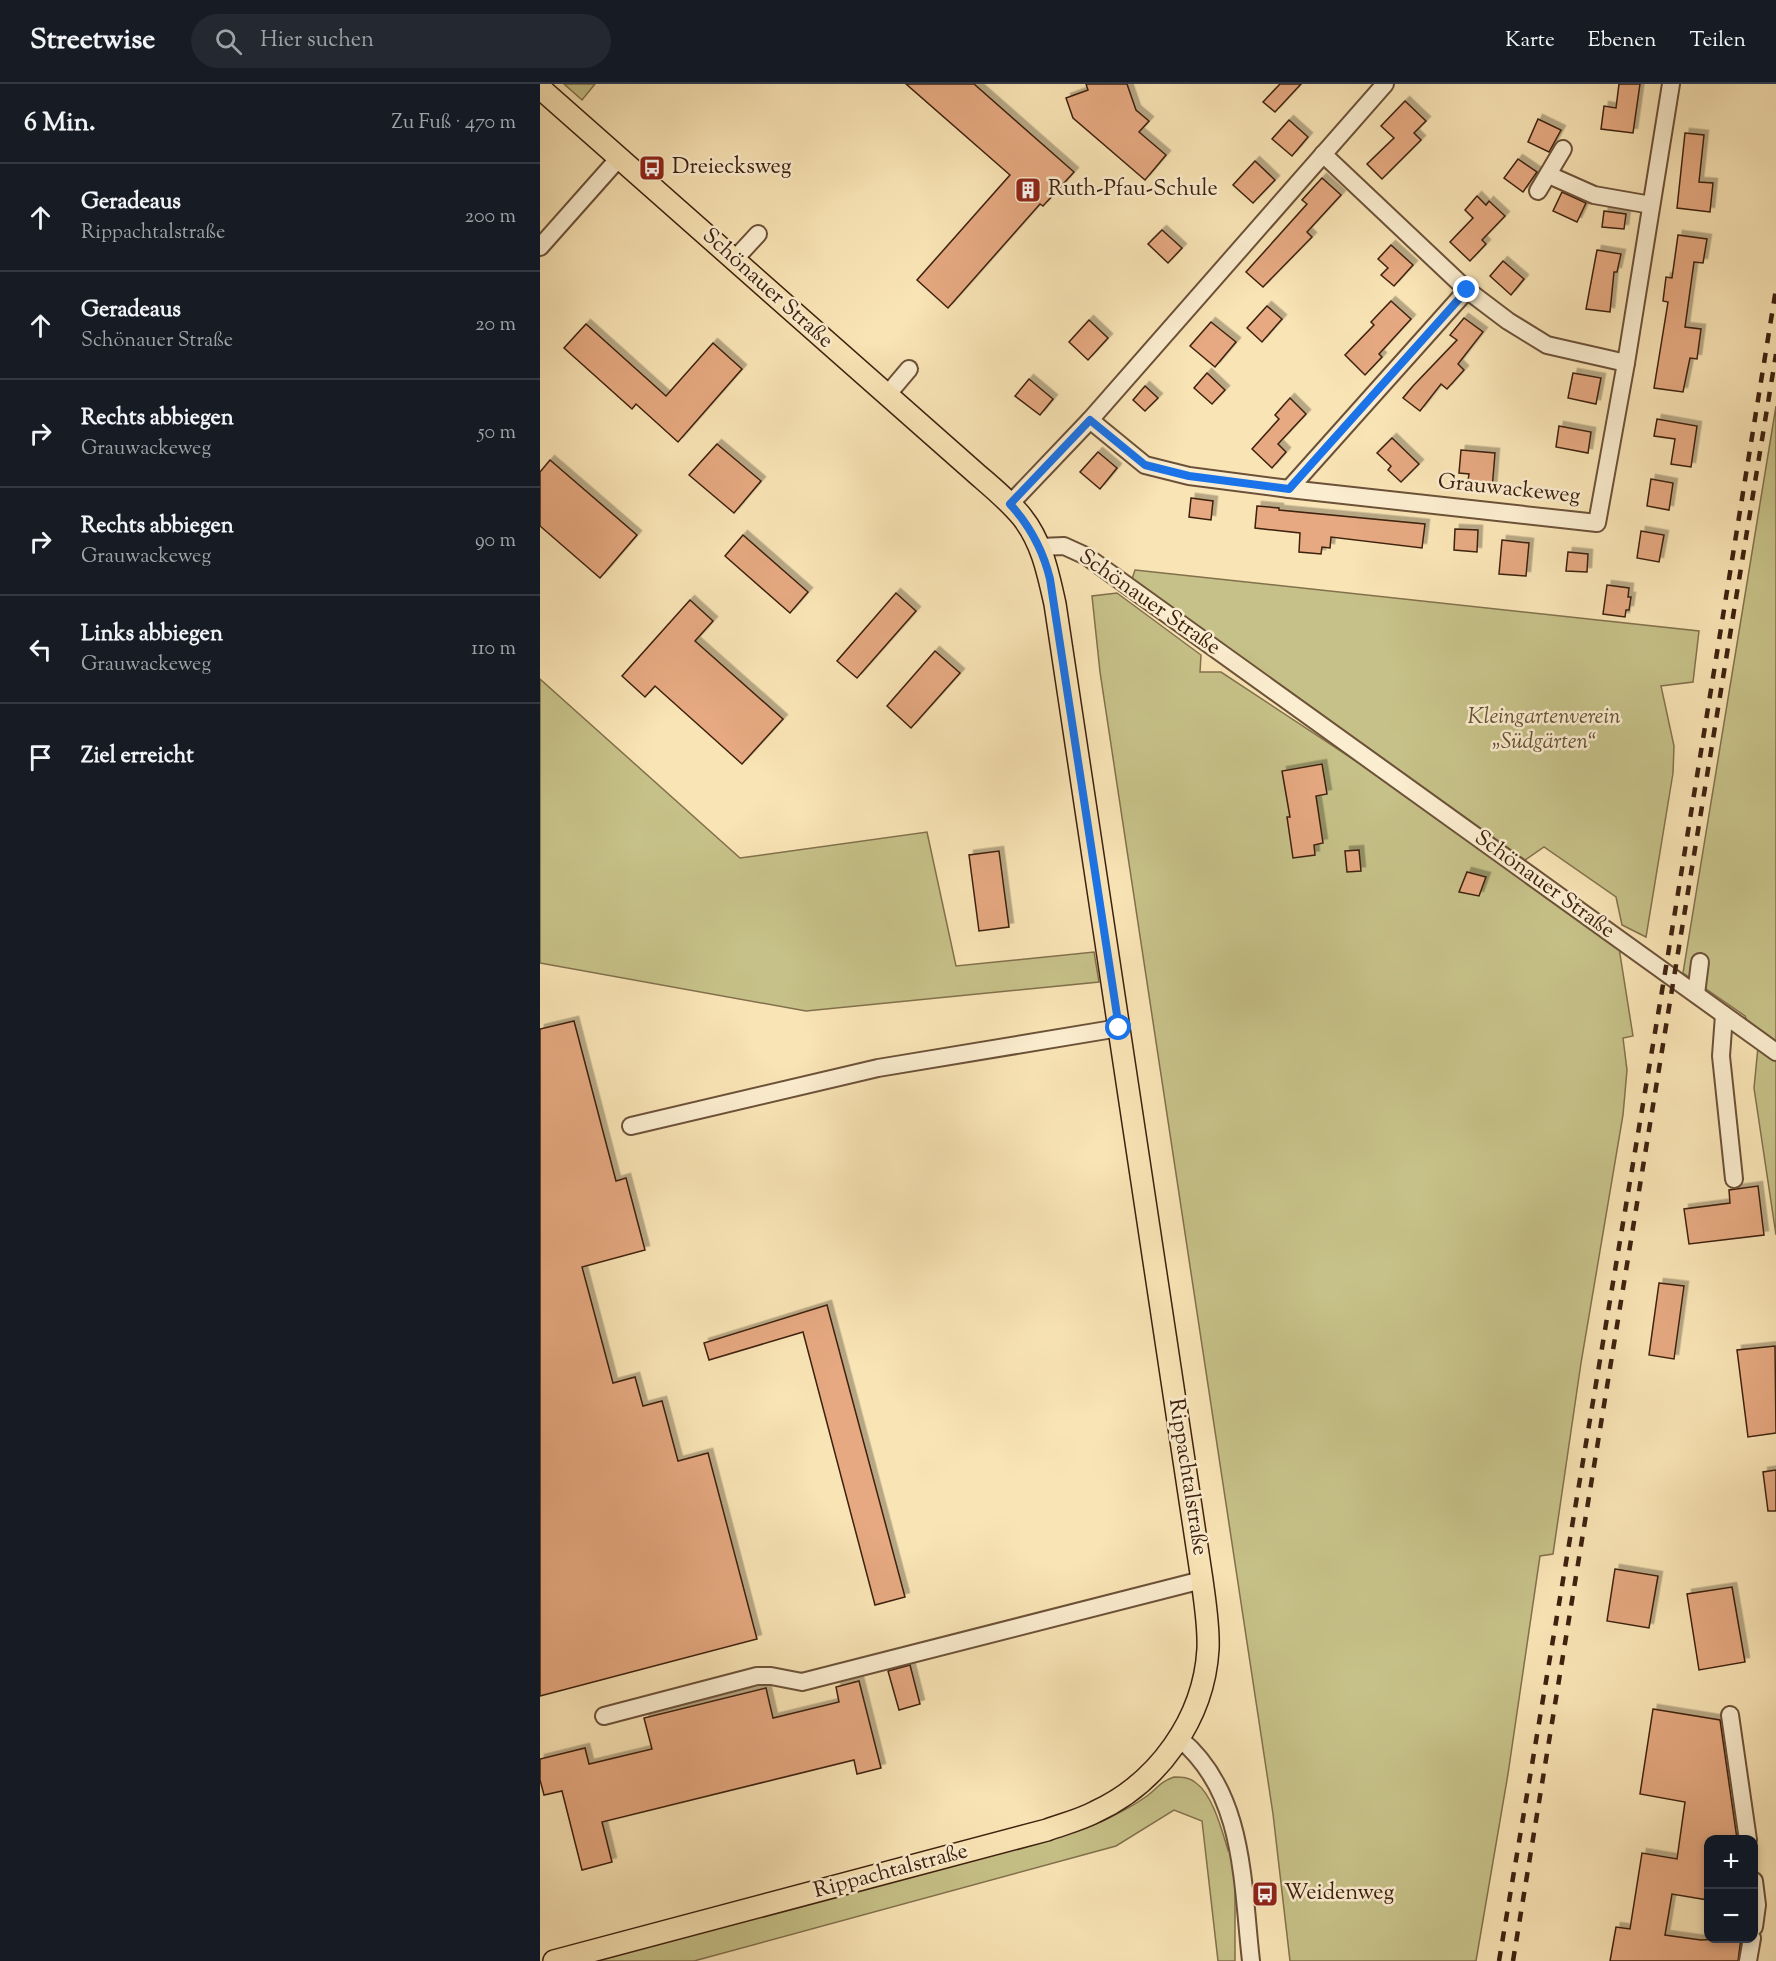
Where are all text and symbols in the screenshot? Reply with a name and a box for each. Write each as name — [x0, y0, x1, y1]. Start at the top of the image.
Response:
search box — [191, 14, 611, 68]
text: Streetwise — [30, 21, 155, 61]
icon: search — [212, 25, 245, 58]
text: Hier suchen — [260, 25, 374, 57]
text: Karte — [1505, 26, 1555, 56]
text: Ebenen — [1588, 26, 1656, 56]
text: Teilen — [1689, 26, 1746, 56]
text: 6 Min. — [24, 105, 96, 142]
text: Zu Fuß · 470 m — [391, 109, 516, 138]
place label: Dreiecksweg — [672, 152, 792, 184]
bus stop icon: Dreiecksweg — [637, 153, 667, 183]
place label: Ruth-Pfau-Schule — [1048, 174, 1218, 206]
building icon: Ruth-Pfau-Schule — [1013, 175, 1043, 205]
text: Geradeaus — [81, 187, 181, 219]
icon: ahead — [24, 201, 57, 234]
text: 200 m — [465, 203, 516, 232]
text: Rippachtalstraße — [81, 219, 225, 248]
street label: Schönauer Straße — [694, 221, 840, 357]
route end — [1453, 276, 1479, 302]
text: Geradeaus — [81, 295, 181, 327]
icon: ahead — [24, 309, 57, 342]
text: 20 m — [475, 311, 516, 340]
text: Schönauer Straße — [81, 327, 233, 356]
text: Rechts abbiegen — [81, 403, 234, 435]
icon: right — [24, 417, 57, 450]
text: 50 m — [478, 419, 516, 448]
text: Grauwackeweg — [81, 435, 211, 464]
street label: Grauwackeweg — [1436, 467, 1582, 513]
text: Rechts abbiegen — [81, 511, 234, 543]
icon: right — [24, 525, 57, 558]
text: 90 m — [475, 527, 516, 556]
street label: Schönauer Straße — [1071, 542, 1227, 664]
text: Grauwackeweg — [81, 543, 211, 572]
text: Links abbiegen — [81, 619, 223, 651]
icon: left — [24, 633, 57, 666]
text: 110 m — [471, 635, 516, 664]
text: Grauwackeweg — [81, 651, 211, 680]
park label: Kleingartenverein „Südgärten“ — [1468, 702, 1621, 759]
icon: arrive — [24, 741, 57, 774]
text: Ziel erreicht — [81, 741, 194, 773]
street label: Schönauer Straße — [1467, 823, 1621, 947]
route start — [1105, 1014, 1131, 1040]
street label: Rippachtalstraße — [1159, 1396, 1215, 1558]
map controls — [1704, 1835, 1758, 1943]
button: + — [1704, 1835, 1758, 1889]
street label: Rippachtalstraße — [810, 1836, 972, 1908]
place label: Weidenweg — [1284, 1878, 1395, 1910]
bus stop icon: Weidenweg — [1250, 1879, 1280, 1909]
button: − — [1704, 1889, 1758, 1943]

